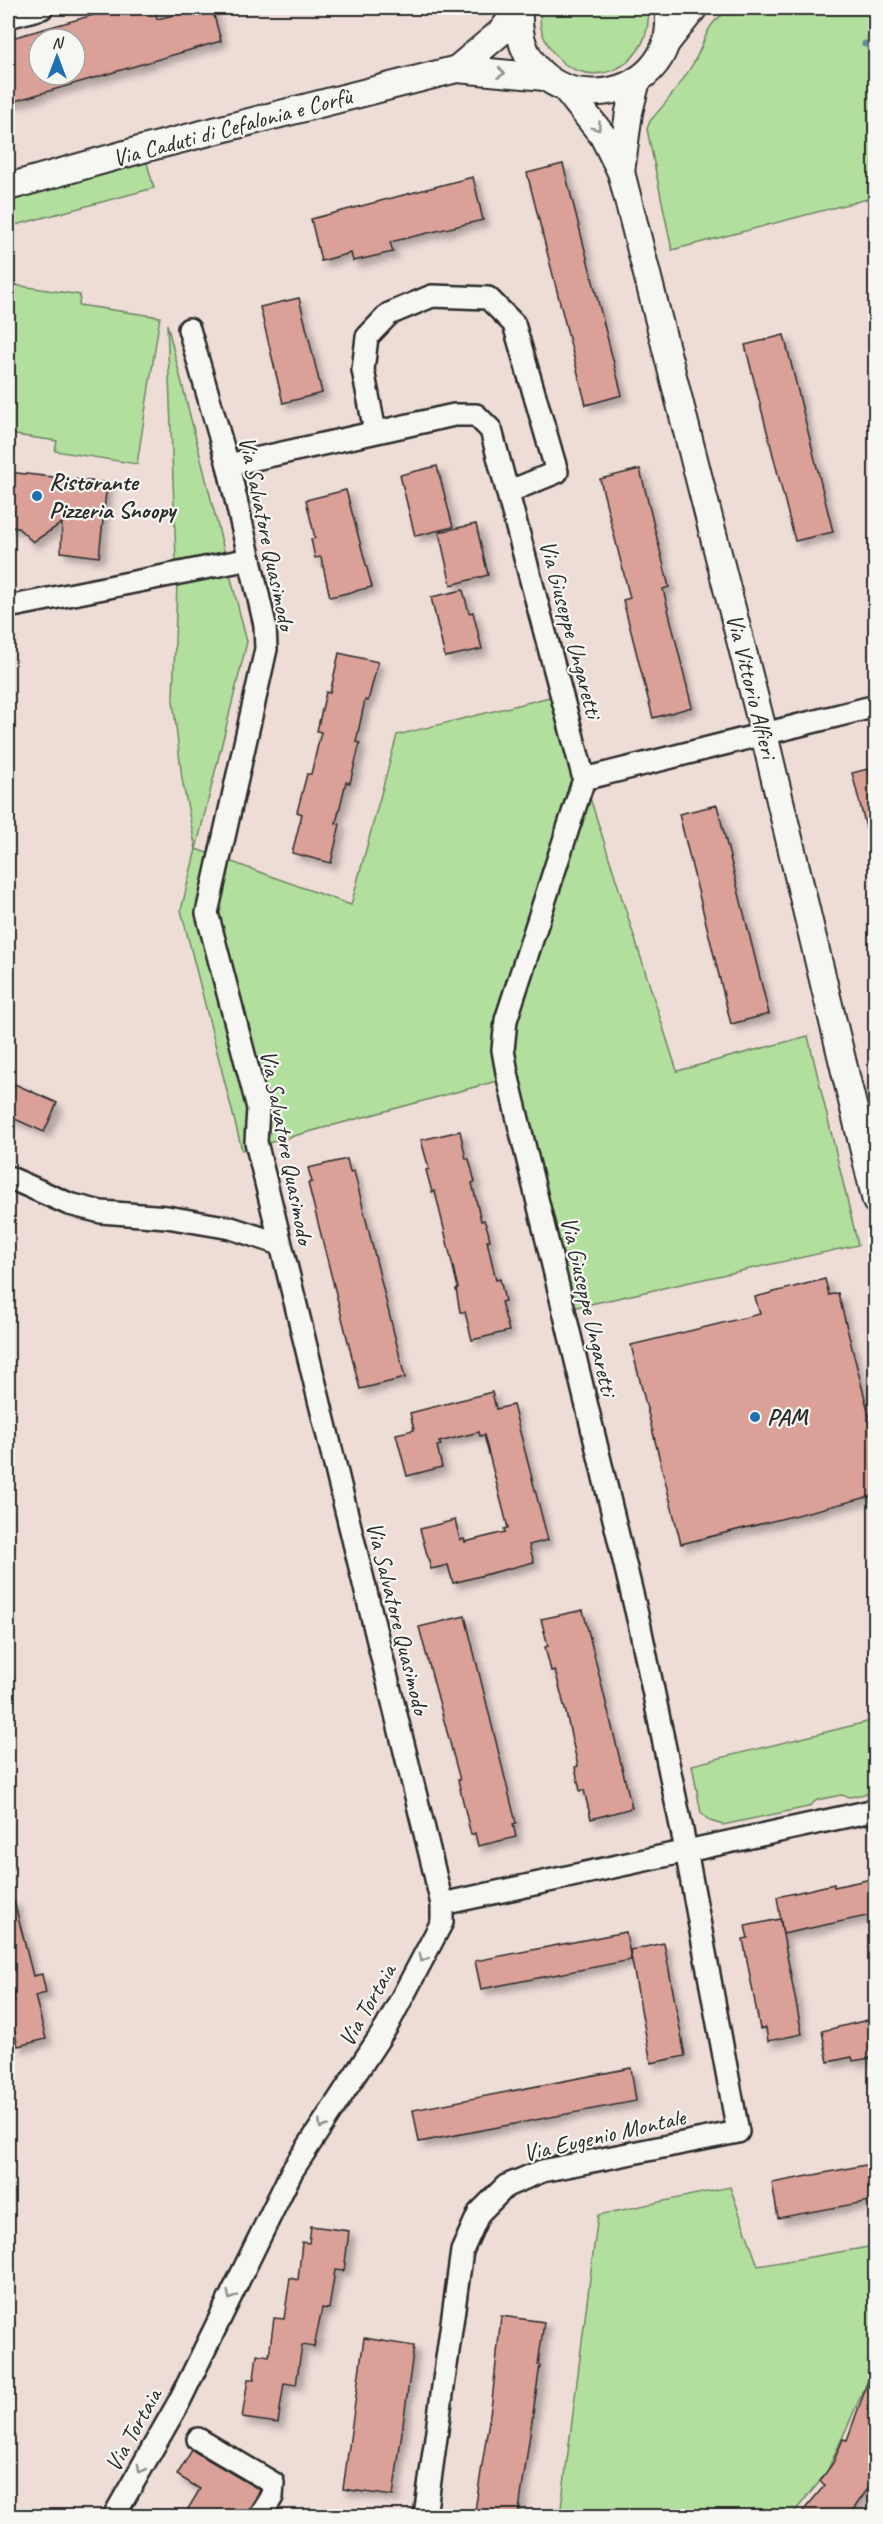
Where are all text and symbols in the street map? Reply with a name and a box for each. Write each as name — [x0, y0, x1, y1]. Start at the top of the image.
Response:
north arrow — [27, 27, 87, 87]
text: N — [52, 33, 65, 53]
one-way arrow — [496, 66, 505, 79]
street label: Via Caduti di Cefalonia e Corfù — [109, 80, 357, 173]
one-way arrow — [590, 121, 601, 132]
street label: Via Salvatore Quasimodo — [232, 433, 303, 635]
place label: Ristorante Pizzeria Snoopy — [49, 467, 178, 525]
marker: Ristorante Pizzeria Snoopy — [30, 489, 44, 503]
street label: Via Giuseppe Ungaretti — [533, 537, 610, 725]
street label: Via Vittorio Alfieri — [720, 611, 785, 764]
street label: Via Salvatore Quasimodo — [253, 1047, 321, 1249]
street label: Via Giuseppe Ungaretti — [554, 1214, 625, 1402]
place label: PAM — [767, 1402, 810, 1432]
marker: PAM — [748, 1410, 762, 1424]
street label: Via Salvatore Quasimodo — [360, 1519, 437, 1720]
one-way arrow — [419, 1952, 430, 1962]
street label: Via Tortaia — [331, 1956, 404, 2052]
street label: Via Eugenio Montale — [520, 2101, 690, 2168]
one-way arrow — [319, 2118, 330, 2129]
one-way arrow — [226, 2290, 238, 2301]
street label: Via Tortaia — [98, 2381, 169, 2477]
one-way arrow — [137, 2463, 148, 2473]

